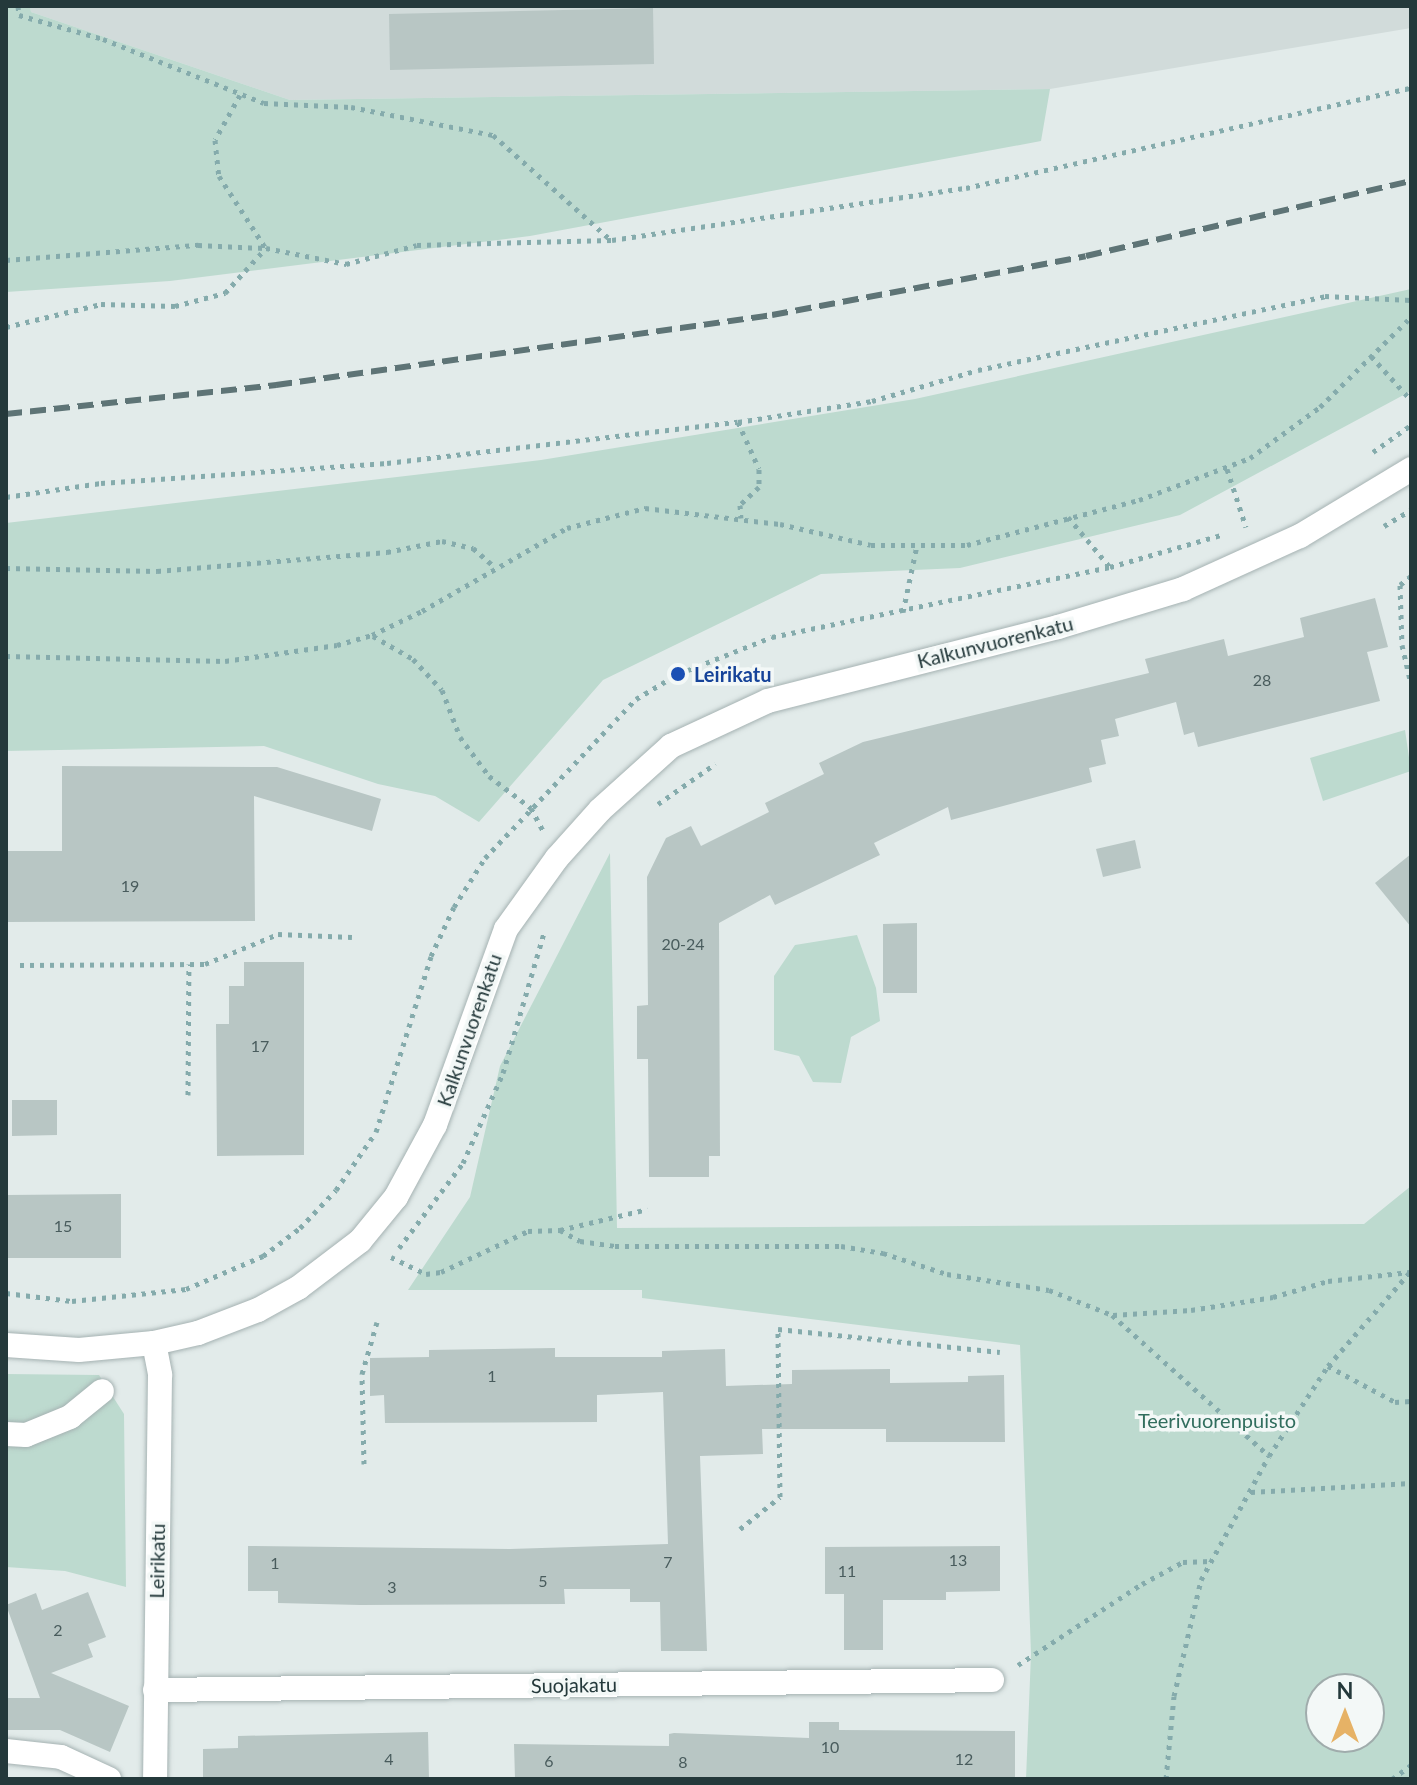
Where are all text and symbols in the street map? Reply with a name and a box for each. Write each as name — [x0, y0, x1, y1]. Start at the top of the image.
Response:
street label: Kalkunvuorenkatu — [915, 611, 1075, 673]
place label: Leirikatu — [694, 662, 772, 686]
marker: Leirikatu — [669, 665, 687, 683]
house number: 28 — [1253, 670, 1271, 690]
house number: 19 — [121, 876, 139, 896]
house number: 20-24 — [661, 934, 705, 954]
street label: Kalkunvuorenkatu — [432, 951, 506, 1109]
house number: 17 — [251, 1036, 269, 1056]
house number: 15 — [54, 1216, 72, 1236]
house number: 1 — [487, 1366, 497, 1386]
park label: Teerivuorenpuisto — [1138, 1408, 1296, 1432]
street label: Leirikatu — [144, 1523, 170, 1599]
house number: 13 — [949, 1550, 967, 1570]
house number: 7 — [663, 1552, 673, 1572]
house number: 1 — [270, 1553, 280, 1573]
house number: 11 — [838, 1561, 856, 1581]
house number: 5 — [538, 1571, 548, 1591]
house number: 3 — [387, 1577, 397, 1597]
house number: 2 — [53, 1620, 63, 1640]
street label: Suojakatu — [531, 1672, 617, 1698]
north arrow — [1305, 1673, 1385, 1753]
text: N — [1337, 1677, 1353, 1704]
house number: 10 — [821, 1737, 839, 1757]
house number: 4 — [384, 1749, 394, 1769]
house number: 12 — [955, 1749, 973, 1769]
house number: 6 — [544, 1751, 554, 1771]
house number: 8 — [678, 1752, 688, 1772]

